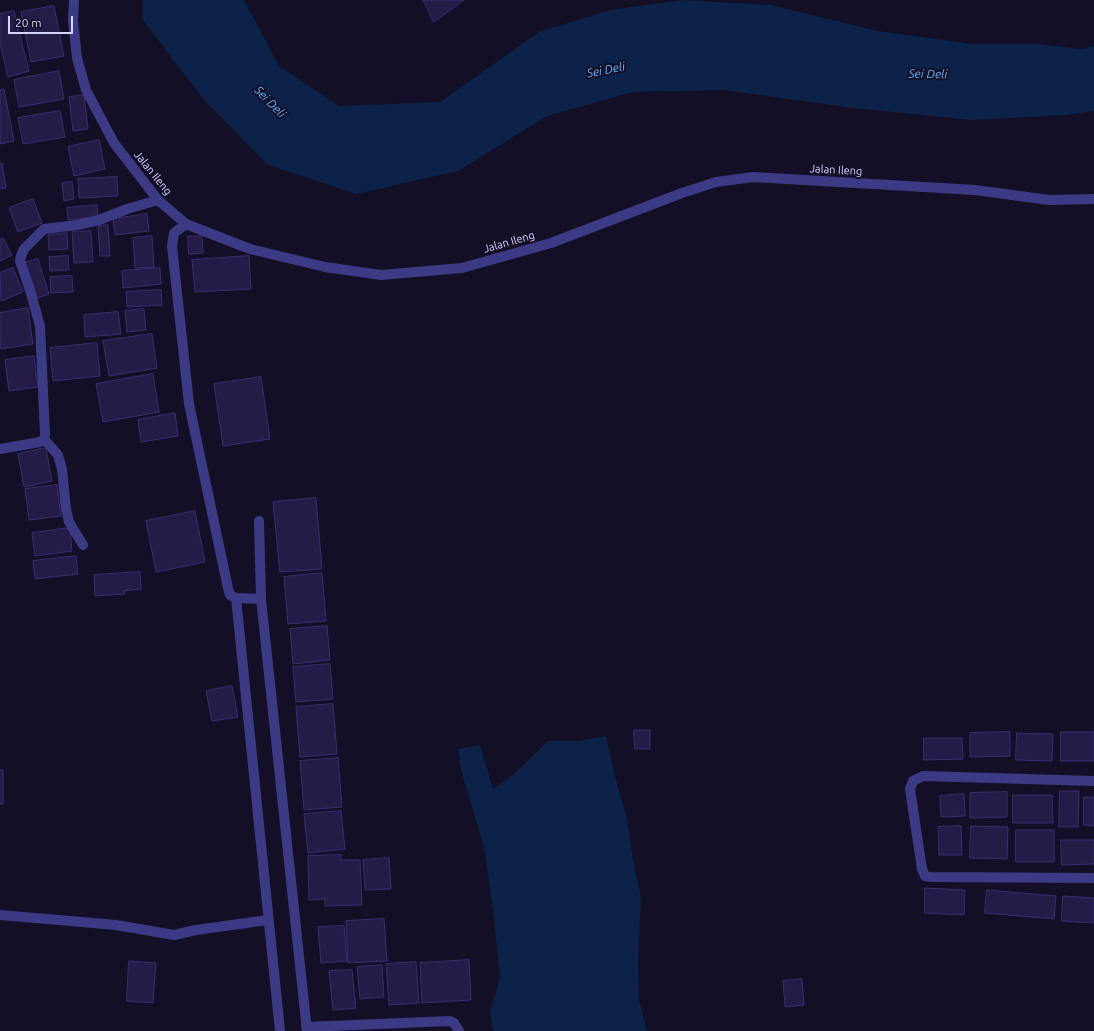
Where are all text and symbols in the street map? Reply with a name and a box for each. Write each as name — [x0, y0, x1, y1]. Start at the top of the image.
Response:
scale bar — [10, 8, 75, 34]
text: 20 m — [15, 16, 42, 29]
water label: Sei Deli — [586, 59, 626, 81]
water label: Sei Deli — [908, 66, 948, 82]
water label: Sei Deli — [251, 83, 289, 121]
street label: Jalan Ileng — [131, 148, 175, 198]
street label: Jalan Ileng — [809, 162, 863, 178]
street label: Jalan Ileng — [482, 228, 536, 256]

